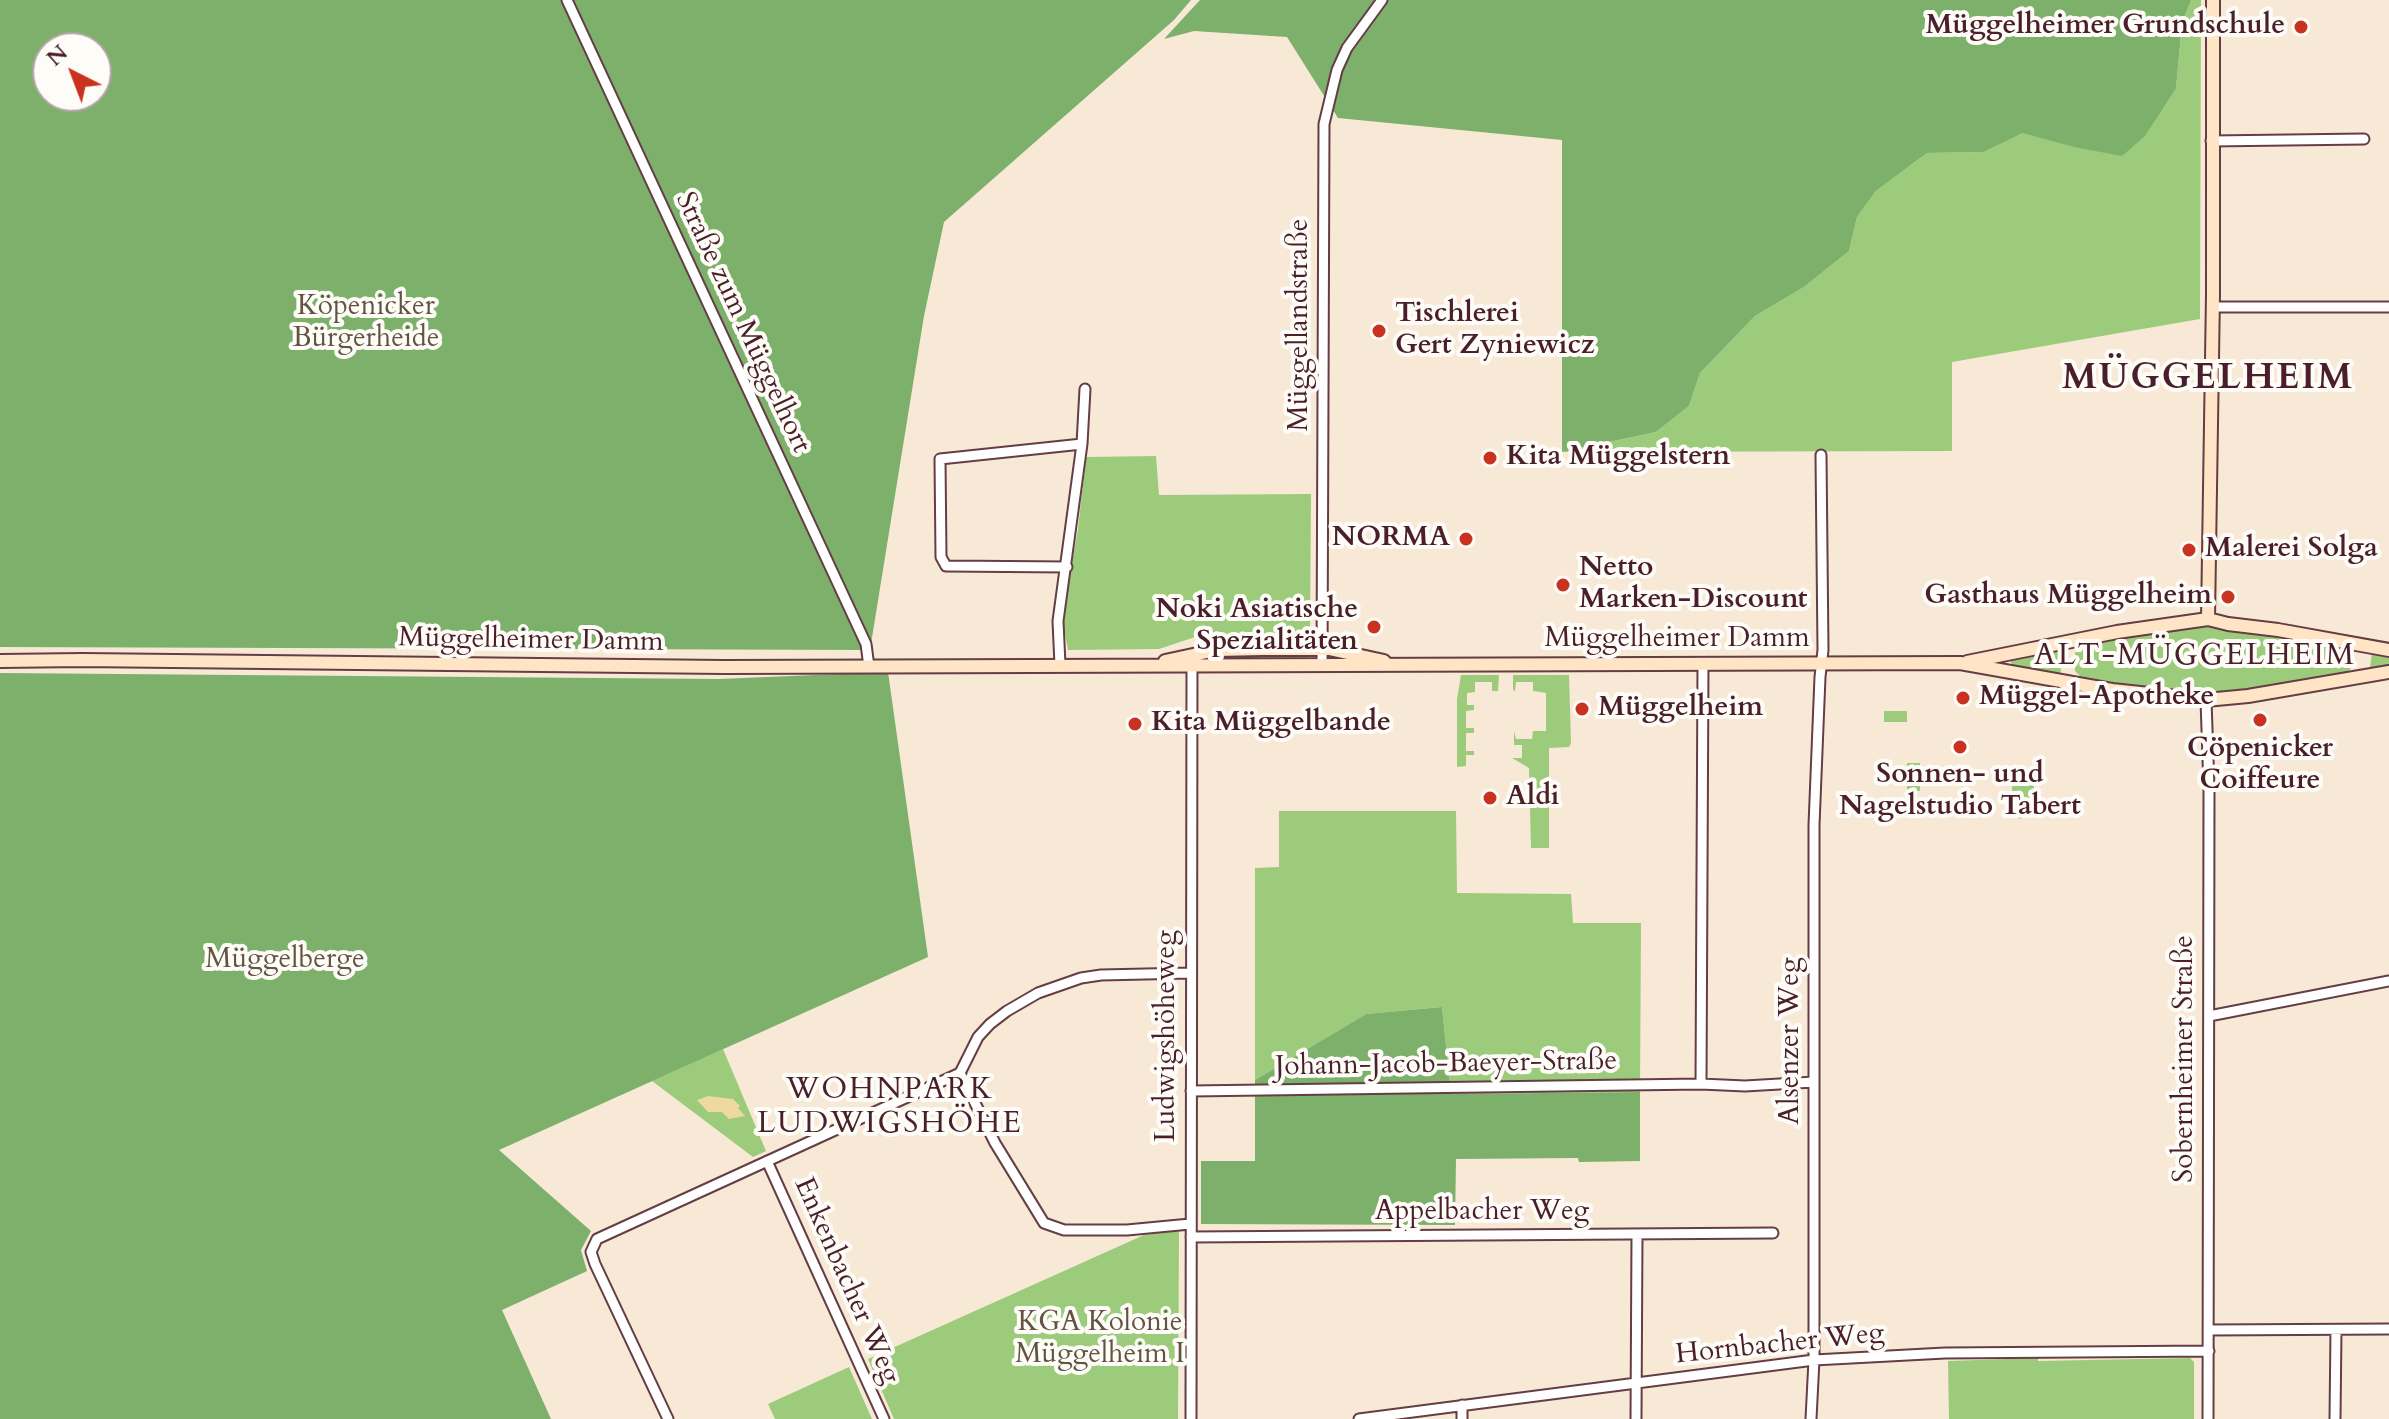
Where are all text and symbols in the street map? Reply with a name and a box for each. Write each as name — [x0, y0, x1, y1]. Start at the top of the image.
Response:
place label: Müggelheimer Grundschule — [1925, 10, 2285, 44]
marker: Müggelheimer Grundschule — [2292, 18, 2310, 36]
north arrow — [32, 32, 112, 112]
text: N — [40, 38, 74, 73]
street label: Straße zum Müggelhort — [667, 187, 817, 459]
street label: Müggellandstraße — [1284, 219, 1318, 431]
park label: Köpenicker Bürgerheide — [293, 291, 439, 357]
place label: Tischlerei Gert Zyniewicz — [1395, 298, 1595, 364]
marker: Tischlerei Gert Zyniewicz — [1370, 322, 1388, 340]
district label: MÜGGELHEIM — [2062, 358, 2354, 402]
place label: Kita Müggelstern — [1506, 441, 1730, 475]
marker: Kita Müggelstern — [1481, 449, 1499, 467]
place label: NORMA — [1332, 522, 1450, 556]
marker: NORMA — [1457, 530, 1475, 548]
place label: Malerei Solga — [2205, 533, 2378, 567]
marker: Malerei Solga — [2180, 541, 2198, 559]
place label: Netto Marken-Discount — [1579, 552, 1807, 618]
marker: Netto Marken-Discount — [1554, 576, 1572, 594]
place label: Gasthaus Müggelheim — [1924, 580, 2212, 614]
marker: Gasthaus Müggelheim — [2219, 588, 2237, 606]
place label: Noki Asiatische Spezialitäten — [1155, 594, 1358, 660]
marker: Noki Asiatische Spezialitäten — [1365, 618, 1383, 636]
street label: Müggelheimer Damm — [398, 622, 664, 660]
street label: Müggelheimer Damm — [1544, 623, 1810, 657]
district label: ALT-MÜGGELHEIM — [2034, 639, 2356, 675]
place label: Müggel-Apotheke — [1979, 681, 2214, 715]
marker: Müggel-Apotheke — [1954, 689, 1972, 707]
place label: Müggelheim — [1598, 692, 1763, 726]
marker: Müggelheim — [1573, 700, 1591, 718]
place label: Kita Müggelbande — [1151, 707, 1391, 741]
marker: Cöpenicker Coiffeure — [2251, 711, 2269, 729]
marker: Kita Müggelbande — [1126, 715, 1144, 733]
place label: Cöpenicker Coiffeure — [2187, 733, 2333, 799]
marker: Sonnen- und Nagelstudio Tabert — [1951, 738, 1969, 756]
place label: Sonnen- und Nagelstudio Tabert — [1839, 759, 2081, 825]
place label: Aldi — [1506, 781, 1559, 815]
marker: Aldi — [1481, 789, 1499, 807]
street label: Ludwigshöheweg — [1151, 930, 1185, 1142]
street label: Sobernheimer Straße — [2169, 935, 2203, 1183]
park label: Müggelberge — [205, 944, 365, 978]
street label: Alsenzer Weg — [1775, 957, 1809, 1125]
street label: Johann-Jacob-Baeyer-Straße — [1275, 1045, 1617, 1085]
district label: WOHNPARK LUDWIGSHÖHE — [757, 1073, 1023, 1144]
street label: Enkenbacher Weg — [786, 1173, 906, 1389]
street label: Appelbacher Weg — [1375, 1196, 1589, 1230]
park label: KGA Kolonie Müggelheim I — [1015, 1307, 1185, 1373]
street label: Hornbacher Weg — [1674, 1317, 1886, 1373]

